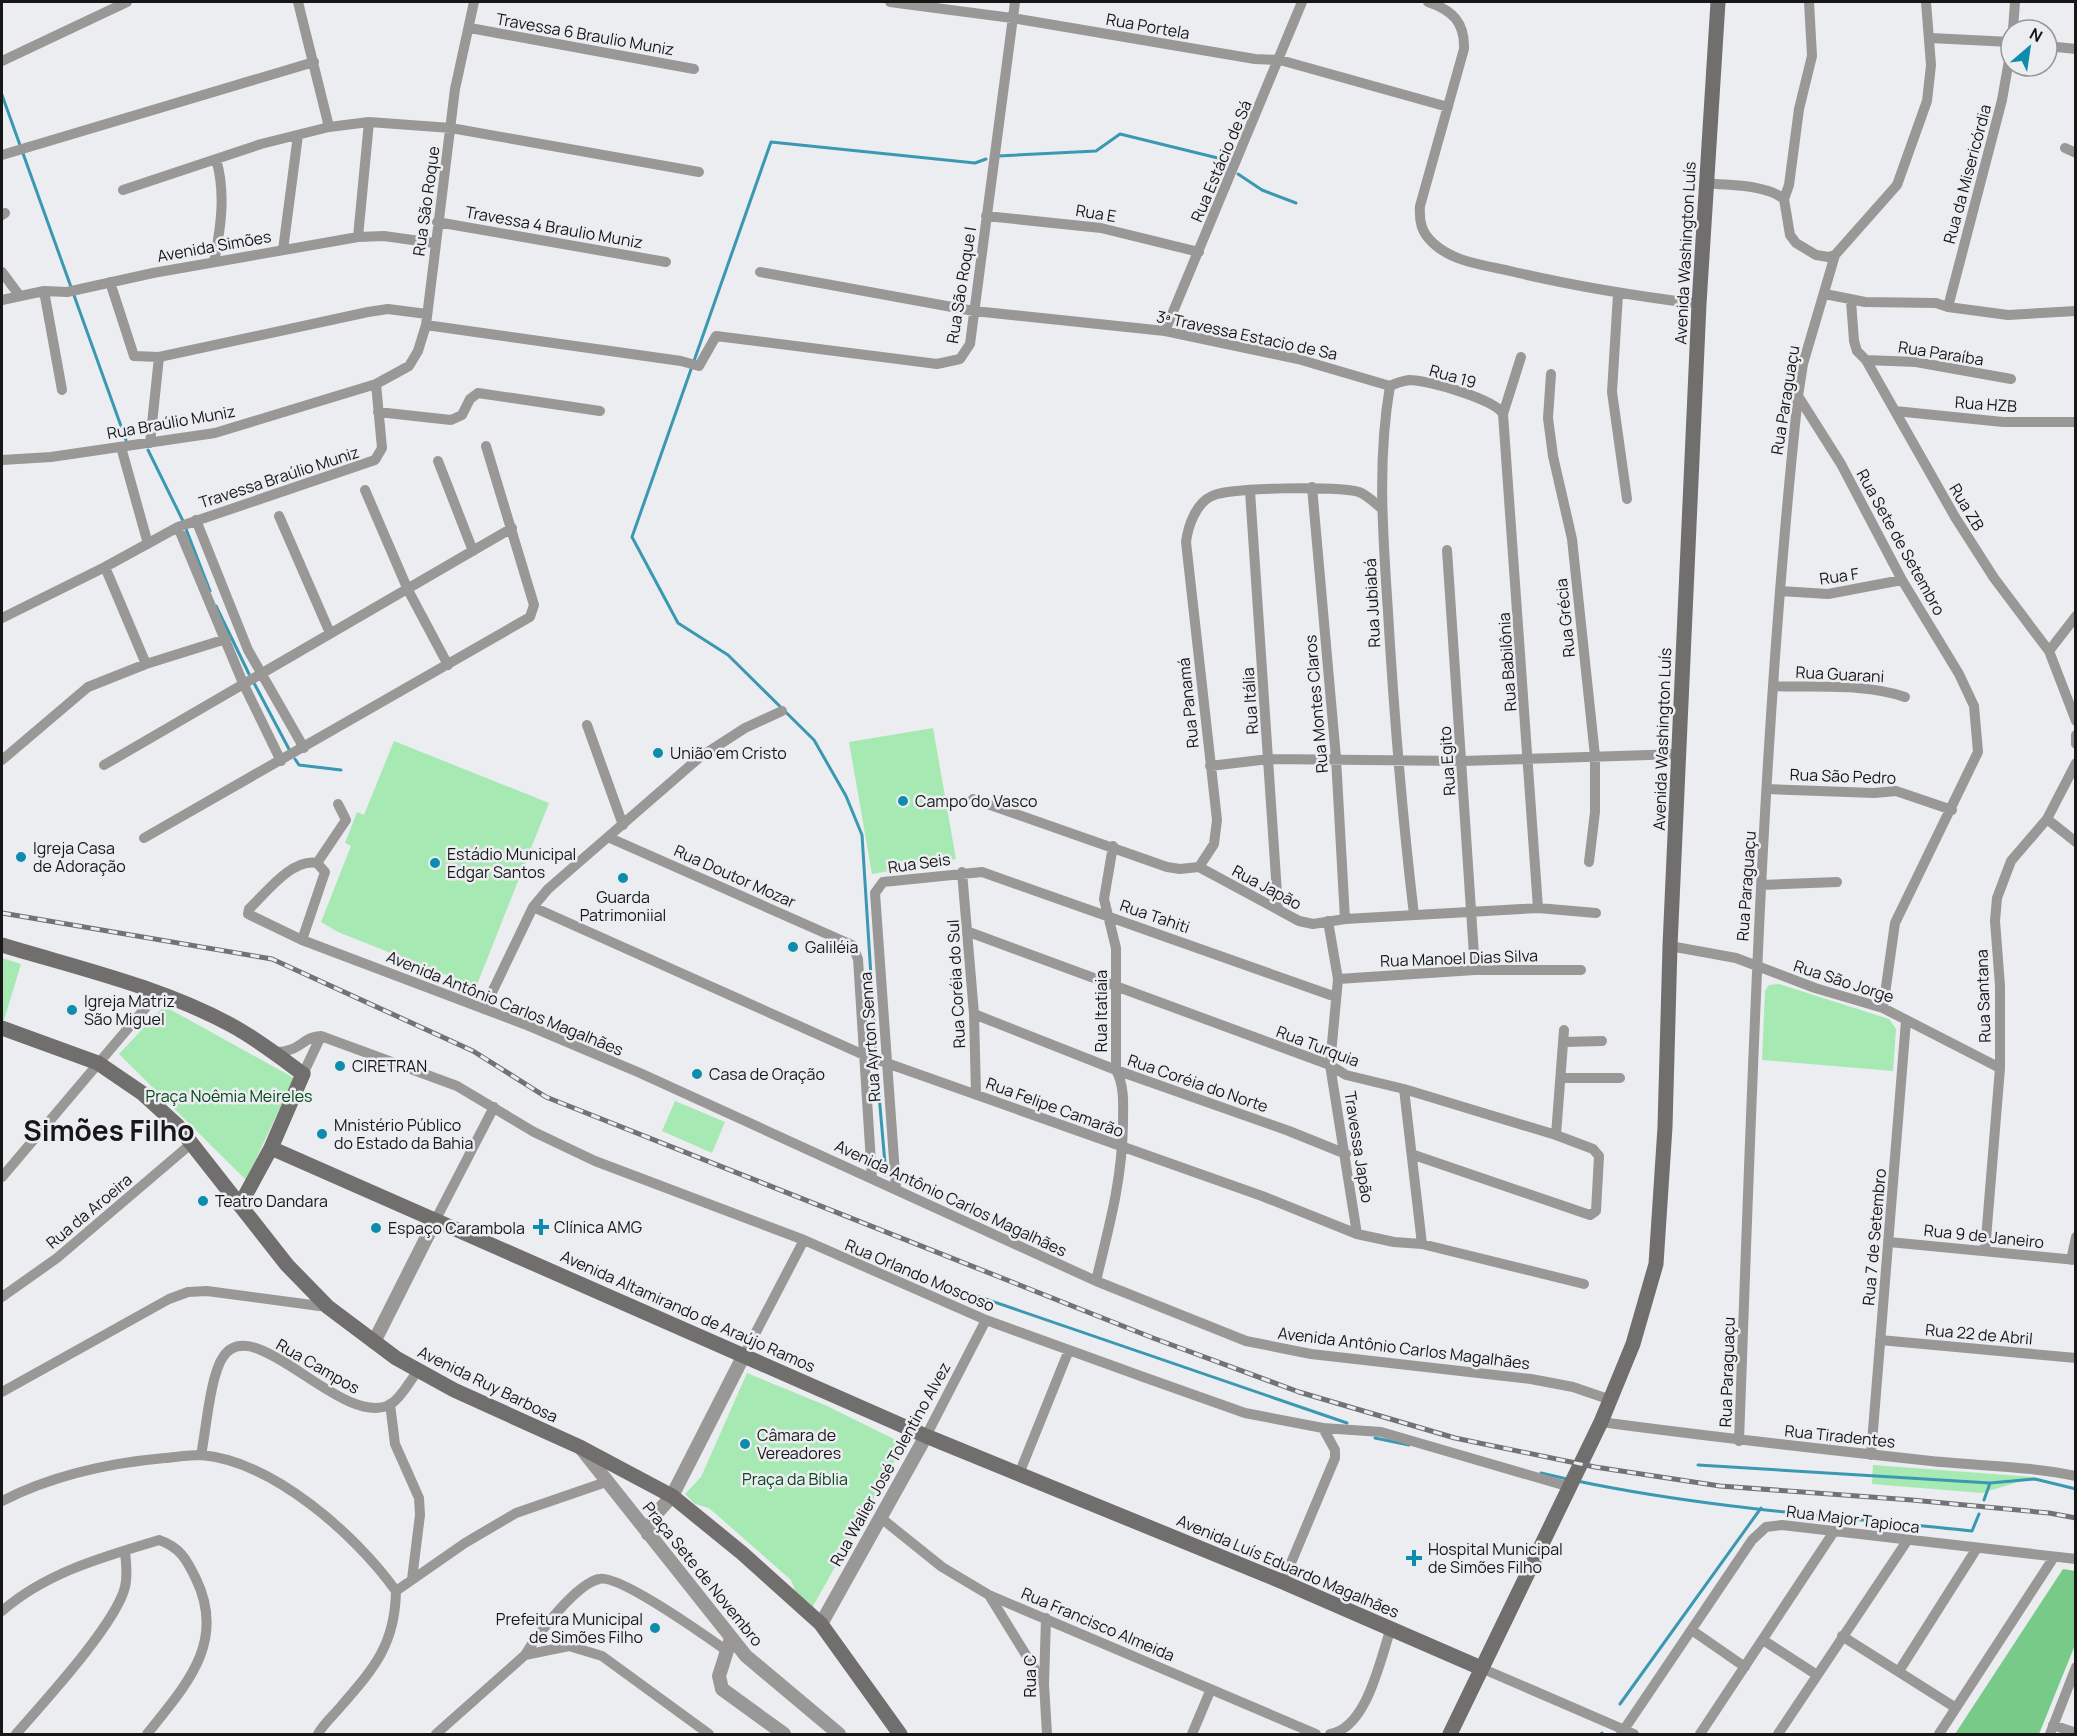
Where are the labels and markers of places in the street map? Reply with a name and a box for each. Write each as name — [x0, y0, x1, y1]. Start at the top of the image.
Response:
place label: União em Cristo — [670, 742, 787, 764]
marker: União em Cristo — [651, 746, 665, 760]
place label: Campo do Vasco — [915, 790, 1038, 812]
marker: Campo do Vasco — [896, 794, 910, 808]
place label: Igreja Casa de Adoração — [33, 837, 126, 877]
place label: Estádio Municipal Edgar Santos — [447, 843, 576, 883]
marker: Igreja Casa de Adoração — [14, 850, 28, 864]
marker: Estádio Municipal Edgar Santos — [428, 856, 442, 870]
marker: Guarda Patrimoniial — [616, 871, 630, 885]
place label: Guarda Patrimoniial — [580, 886, 666, 926]
place label: Galiléia — [805, 936, 858, 958]
marker: Galiléia — [786, 940, 800, 954]
place label: Igreja Matriz São Miguel — [84, 990, 175, 1030]
marker: Igreja Matriz São Miguel — [65, 1003, 79, 1017]
place label: CIRETRAN — [352, 1055, 427, 1077]
marker: CIRETRAN — [333, 1059, 347, 1073]
place label: Casa de Oração — [709, 1063, 825, 1085]
marker: Casa de Oração — [690, 1067, 704, 1081]
place label: Mnistério Público do Estado da Bahia — [334, 1114, 474, 1154]
marker: Mnistério Público do Estado da Bahia — [315, 1127, 329, 1141]
place label: Teatro Dandara — [215, 1190, 328, 1212]
marker: Teatro Dandara — [196, 1194, 210, 1208]
place label: Clínica AMG — [554, 1216, 642, 1238]
place label: Espaço Carambola — [388, 1217, 525, 1239]
marker: Clínica AMG — [532, 1218, 550, 1236]
marker: Espaço Carambola — [369, 1221, 383, 1235]
place label: Câmara de Vereadores — [757, 1424, 841, 1464]
marker: Câmara de Vereadores — [738, 1437, 752, 1451]
place label: Hospital Municipal de Simões Filho — [1428, 1538, 1563, 1578]
marker: Hospital Municipal de Simões Filho — [1405, 1549, 1423, 1567]
place label: Prefeitura Municipal de Simões Filho — [496, 1608, 643, 1648]
marker: Prefeitura Municipal de Simões Filho — [648, 1621, 662, 1635]

